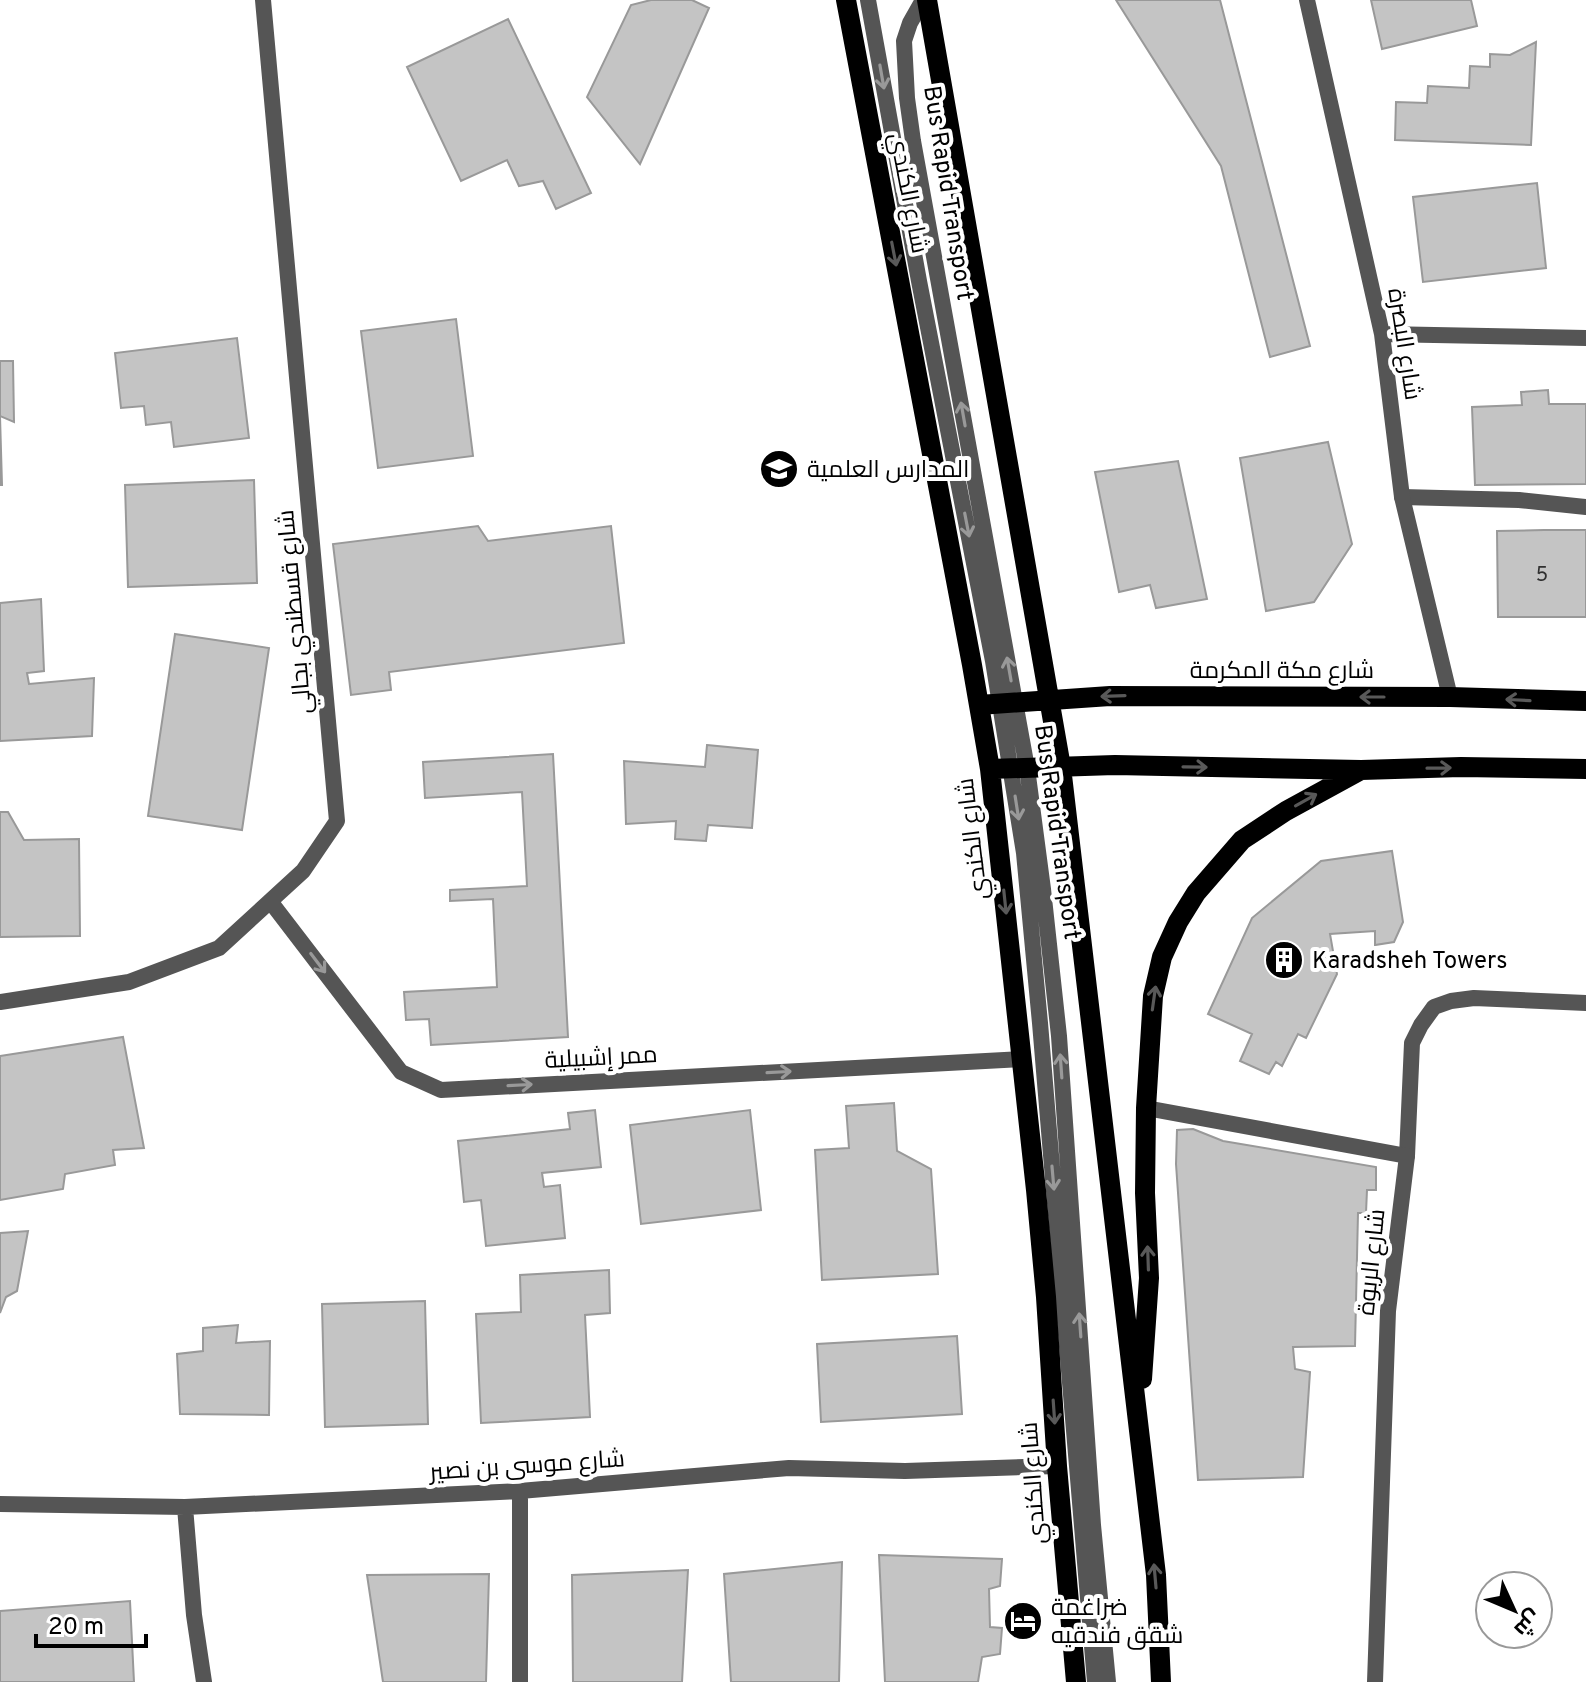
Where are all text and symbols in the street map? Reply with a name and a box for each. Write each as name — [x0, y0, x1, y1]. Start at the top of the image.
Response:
one-way arrow — [875, 64, 890, 89]
street label: Bus Rapid Transport — [915, 84, 979, 303]
street label: شارع الكندي — [880, 130, 933, 257]
one-way arrow — [888, 241, 903, 266]
street label: شارع البصرة — [1379, 286, 1427, 403]
one-way arrow — [954, 401, 969, 427]
school or university icon: المدارس العلمية — [758, 448, 800, 490]
place label: المدارس العلمية — [807, 456, 969, 486]
street label: شارع قسطندي بجالي — [272, 508, 322, 715]
one-way arrow — [960, 511, 975, 537]
house number: 5 — [1536, 563, 1548, 589]
one-way arrow — [1001, 657, 1016, 683]
street label: شارع مكة المكرمة — [1190, 657, 1374, 687]
one-way arrow — [1100, 689, 1126, 704]
one-way arrow — [1359, 689, 1386, 705]
one-way arrow — [1505, 692, 1532, 707]
street label: Bus Rapid Transport — [1026, 723, 1086, 942]
one-way arrow — [1181, 759, 1208, 774]
one-way arrow — [1425, 760, 1452, 776]
street label: شارع الكندي — [952, 776, 997, 901]
one-way arrow — [1293, 792, 1317, 807]
one-way arrow — [1010, 795, 1025, 820]
one-way arrow — [998, 888, 1013, 915]
building icon: Karadsheh Towers — [1263, 939, 1305, 981]
place label: Karadsheh Towers — [1312, 947, 1507, 977]
one-way arrow — [309, 952, 326, 973]
one-way arrow — [1147, 986, 1162, 1011]
street label: ممر إشبيلية — [544, 1041, 658, 1077]
one-way arrow — [1053, 1053, 1068, 1080]
one-way arrow — [765, 1064, 792, 1079]
one-way arrow — [506, 1077, 533, 1092]
one-way arrow — [1046, 1164, 1061, 1191]
street label: شارع الربوة — [1352, 1208, 1393, 1317]
one-way arrow — [1140, 1245, 1155, 1272]
one-way arrow — [1072, 1312, 1087, 1339]
one-way arrow — [1047, 1398, 1062, 1425]
street label: شارع الكندي — [1016, 1421, 1055, 1545]
street label: شارع موسى بن نصير — [426, 1445, 626, 1489]
one-way arrow — [1147, 1563, 1162, 1590]
north arrow — [1474, 1570, 1554, 1650]
place label: ضراغمة شقق فندقيه — [1051, 1594, 1183, 1652]
scale bar — [36, 1598, 146, 1648]
hotel icon: ضراغمة شقق فندقيه — [1002, 1600, 1044, 1642]
text: ش — [1507, 1603, 1546, 1642]
text: 20 m — [48, 1613, 104, 1643]

